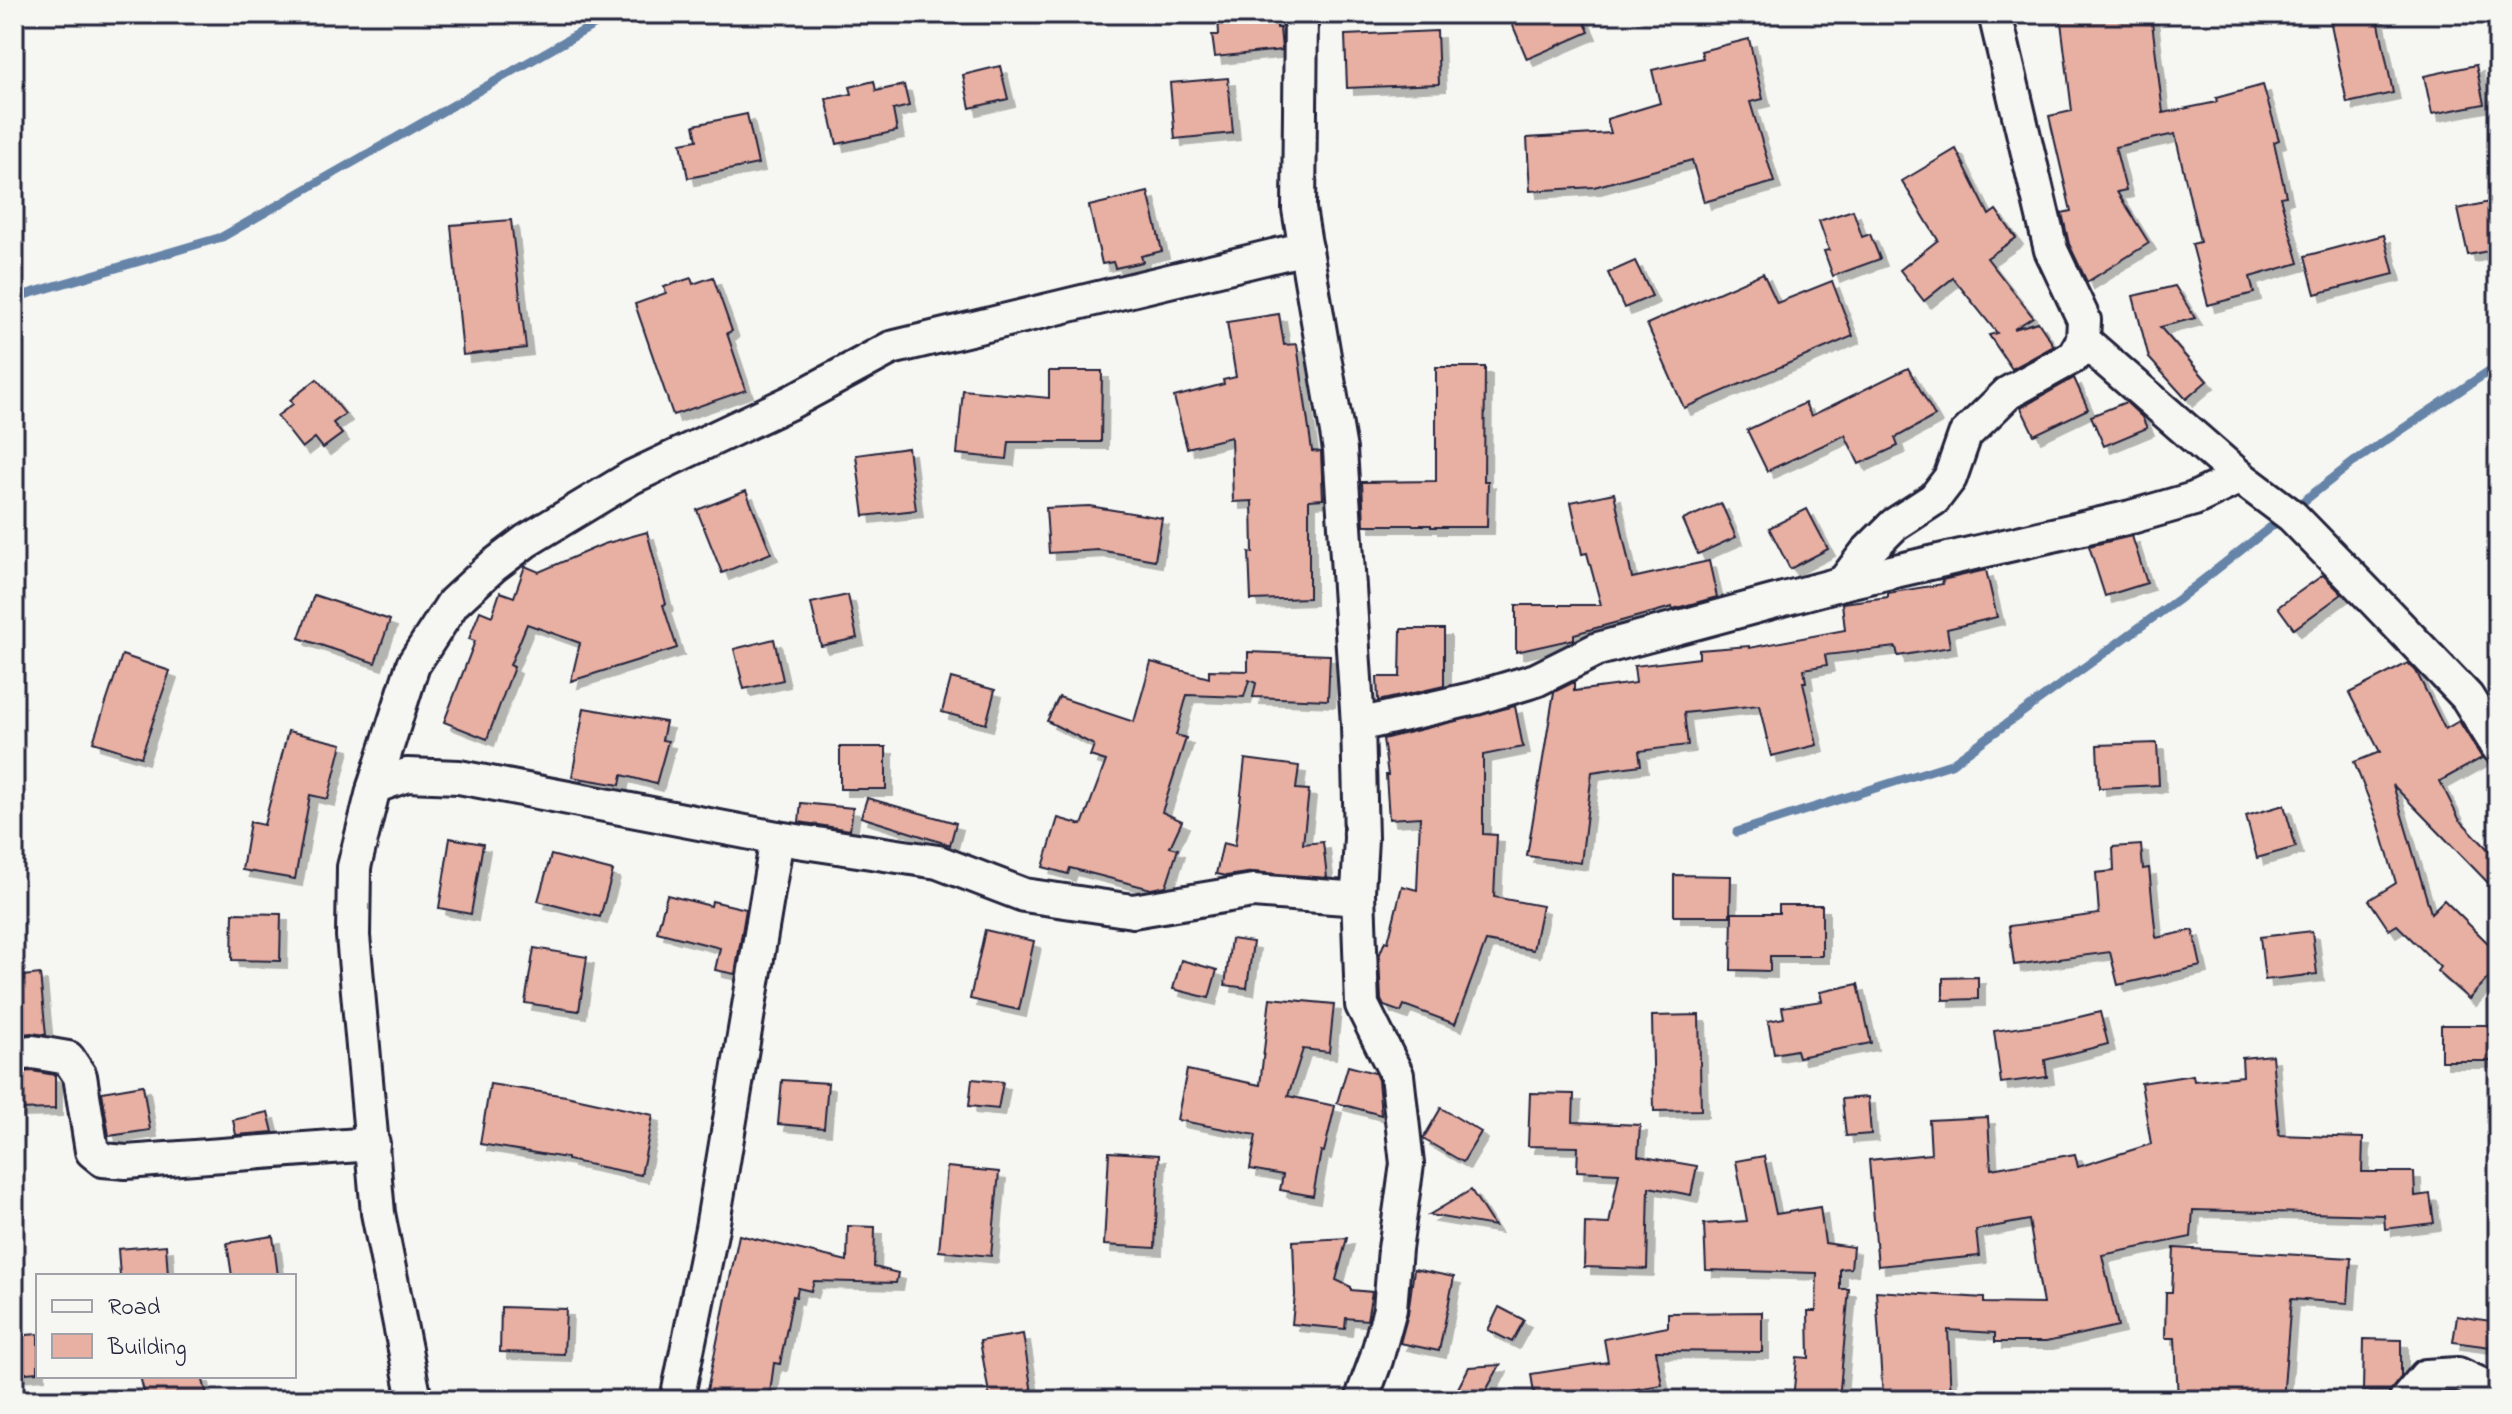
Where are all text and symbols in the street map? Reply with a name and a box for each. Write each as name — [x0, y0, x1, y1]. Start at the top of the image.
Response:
legend — [36, 1274, 296, 1378]
text: Road — [108, 1291, 161, 1326]
text: Building — [107, 1331, 187, 1366]

